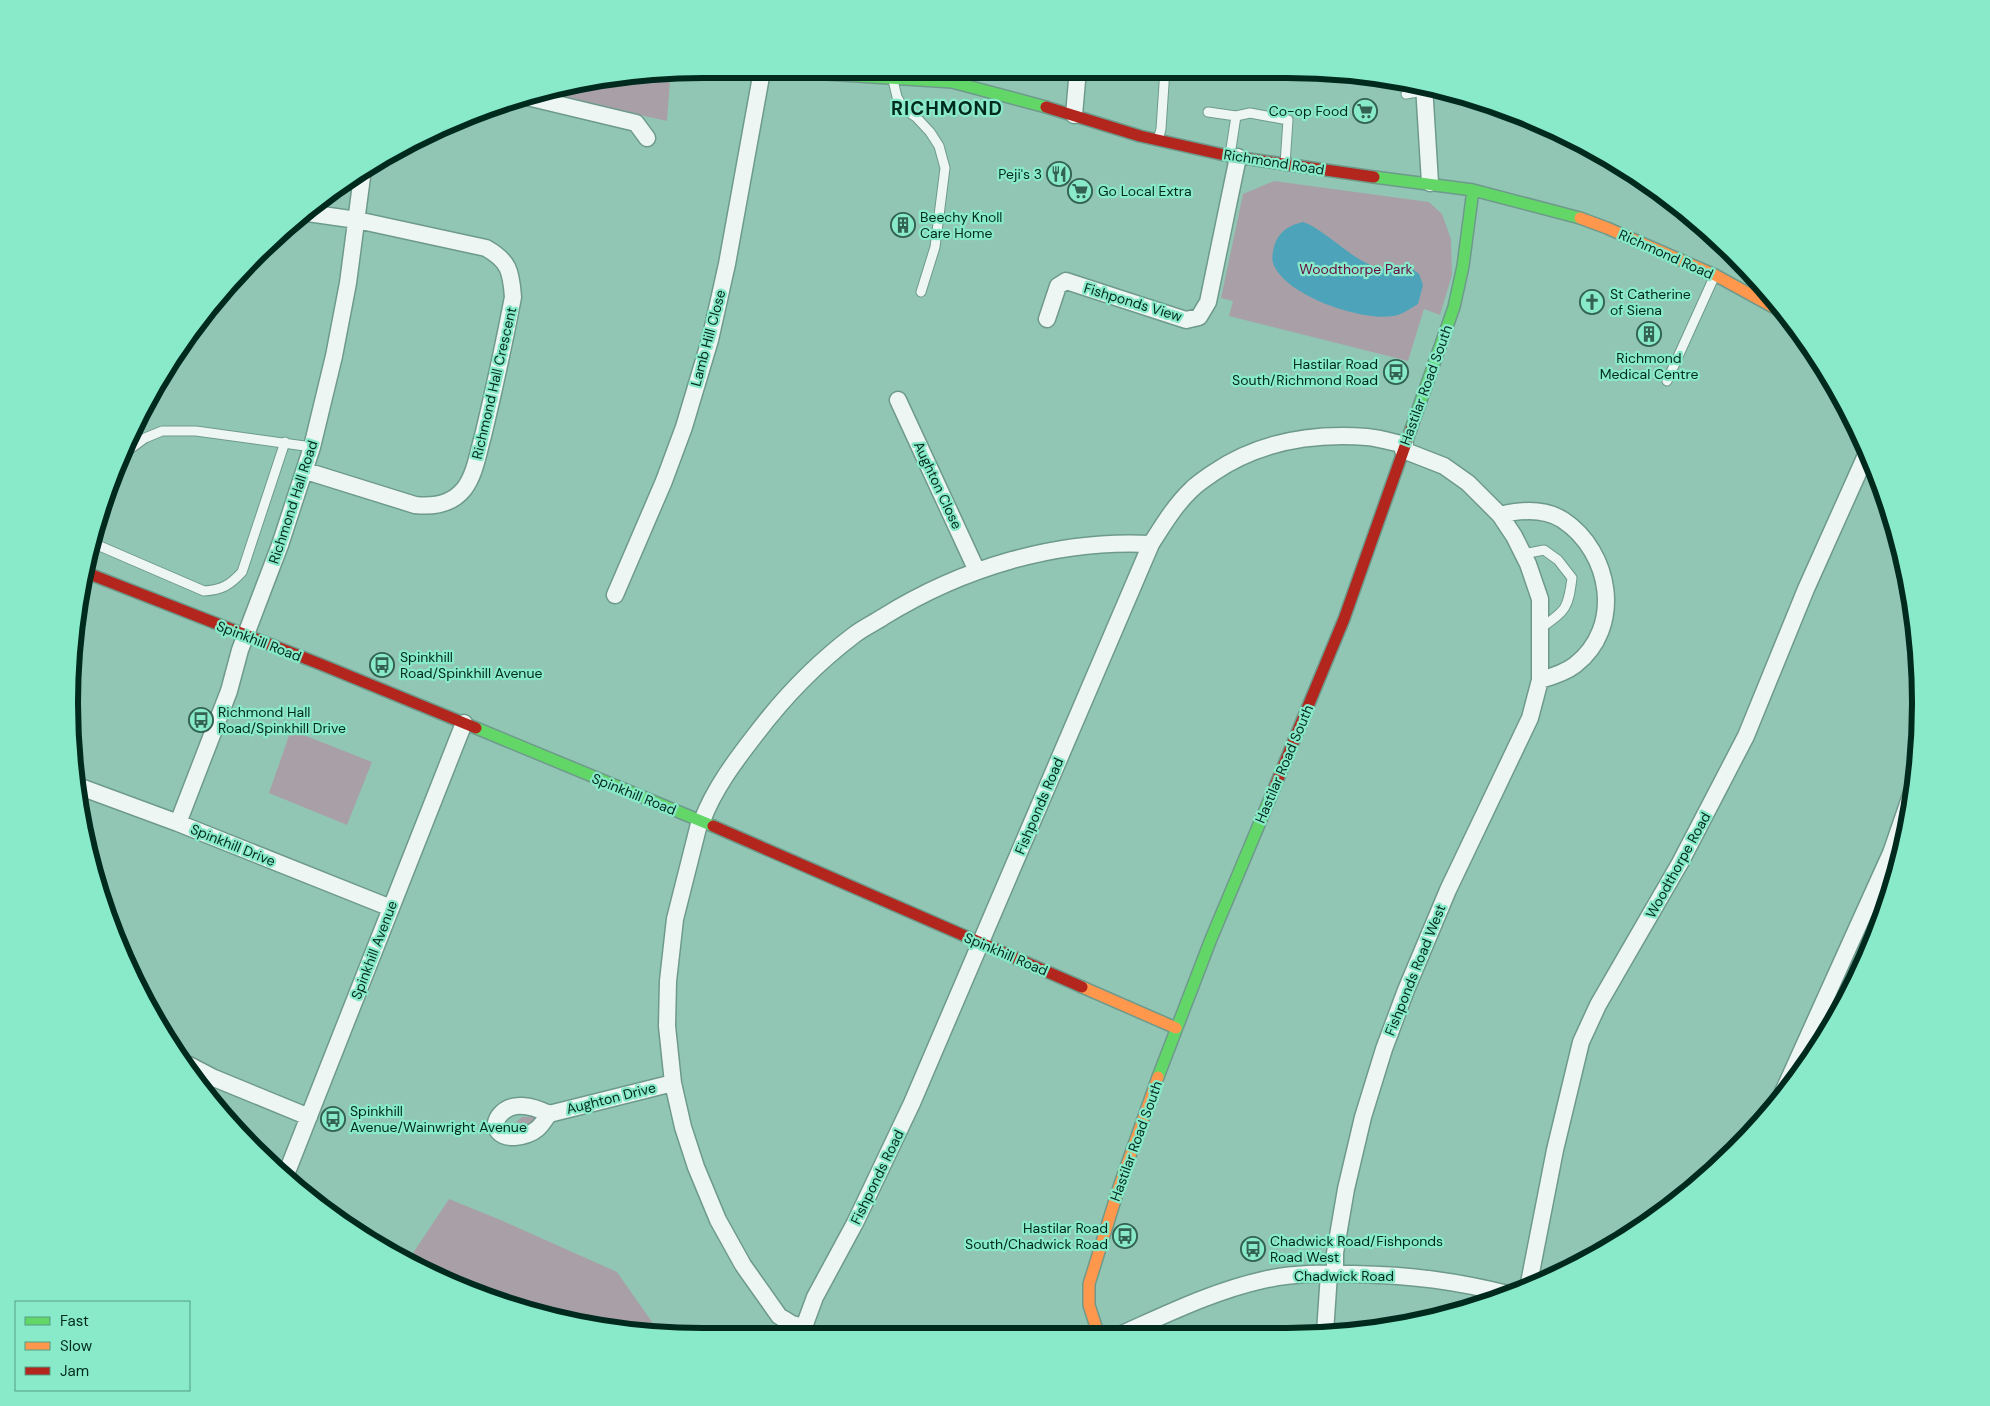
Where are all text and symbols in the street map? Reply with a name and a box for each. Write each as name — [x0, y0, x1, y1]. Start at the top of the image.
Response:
district label: RICHMOND — [891, 96, 1003, 121]
supermarket icon: Co-op Food — [1352, 98, 1378, 124]
place label: Co-op Food — [1269, 102, 1348, 120]
street label: Richmond Road — [1222, 145, 1326, 179]
restaurant icon: Peji's 3 — [1046, 161, 1072, 187]
place label: Peji's 3 — [998, 165, 1042, 183]
supermarket icon: Go Local Extra — [1067, 178, 1093, 204]
place label: Go Local Extra — [1098, 182, 1192, 200]
place label: Beechy Knoll Care Home — [920, 208, 1002, 242]
building icon: Beechy Knoll Care Home — [890, 212, 916, 238]
street label: Richmond Road — [1616, 225, 1716, 283]
park label: Woodthorpe Park — [1299, 260, 1413, 278]
street label: Fishponds View — [1082, 279, 1185, 326]
place label: St Catherine of Siena — [1610, 285, 1691, 319]
street label: Lamb Hill Close — [686, 288, 730, 388]
church icon: St Catherine of Siena — [1579, 289, 1605, 315]
street label: Richmond Hall Crescent — [468, 305, 520, 461]
building icon: Richmond Medical Centre — [1636, 321, 1662, 347]
street label: Hastilar Road South — [1396, 322, 1456, 448]
place label: Richmond Medical Centre — [1600, 349, 1698, 383]
place label: Hastilar Road South/Richmond Road — [1232, 355, 1378, 389]
bus stop icon: Hastilar Road South/Richmond Road — [1383, 359, 1409, 385]
street label: Richmond Hall Road — [265, 438, 321, 566]
street label: Aughton Close — [910, 438, 966, 532]
street label: Spinkhill Road — [214, 617, 304, 665]
place label: Spinkhill Road/Spinkhill Avenue — [400, 648, 542, 682]
bus stop icon: Spinkhill Road/Spinkhill Avenue — [369, 652, 395, 678]
street label: Hastilar Road South — [1251, 702, 1317, 826]
place label: Richmond Hall Road/Spinkhill Drive — [218, 703, 346, 737]
bus stop icon: Richmond Hall Road/Spinkhill Drive — [188, 707, 214, 733]
street label: Fishponds Road — [1011, 755, 1067, 857]
street label: Spinkhill Road — [589, 769, 679, 819]
street label: Woodthorpe Road — [1641, 809, 1715, 921]
street label: Spinkhill Drive — [188, 820, 278, 870]
street label: Spinkhill Avenue — [347, 898, 401, 1002]
street label: Fishponds Road West — [1380, 902, 1450, 1038]
street label: Spinkhill Road — [961, 928, 1051, 980]
street label: Aughton Drive — [564, 1078, 658, 1118]
street label: Hastilar Road South — [1106, 1078, 1166, 1204]
place label: Spinkhill Avenue/Wainwright Avenue — [350, 1102, 527, 1136]
bus stop icon: Spinkhill Avenue/Wainwright Avenue — [320, 1106, 346, 1132]
street label: Fishponds Road — [846, 1127, 908, 1227]
place label: Hastilar Road South/Chadwick Road — [965, 1219, 1108, 1253]
bus stop icon: Hastilar Road South/Chadwick Road — [1112, 1223, 1138, 1249]
place label: Chadwick Road/Fishponds Road West — [1270, 1232, 1443, 1266]
bus stop icon: Chadwick Road/Fishponds Road West — [1240, 1236, 1266, 1262]
street label: Chadwick Road — [1294, 1267, 1394, 1285]
legend — [15, 1301, 190, 1391]
text: Fast — [60, 1311, 89, 1331]
text: Slow — [60, 1336, 93, 1356]
text: Jam — [60, 1361, 89, 1381]

